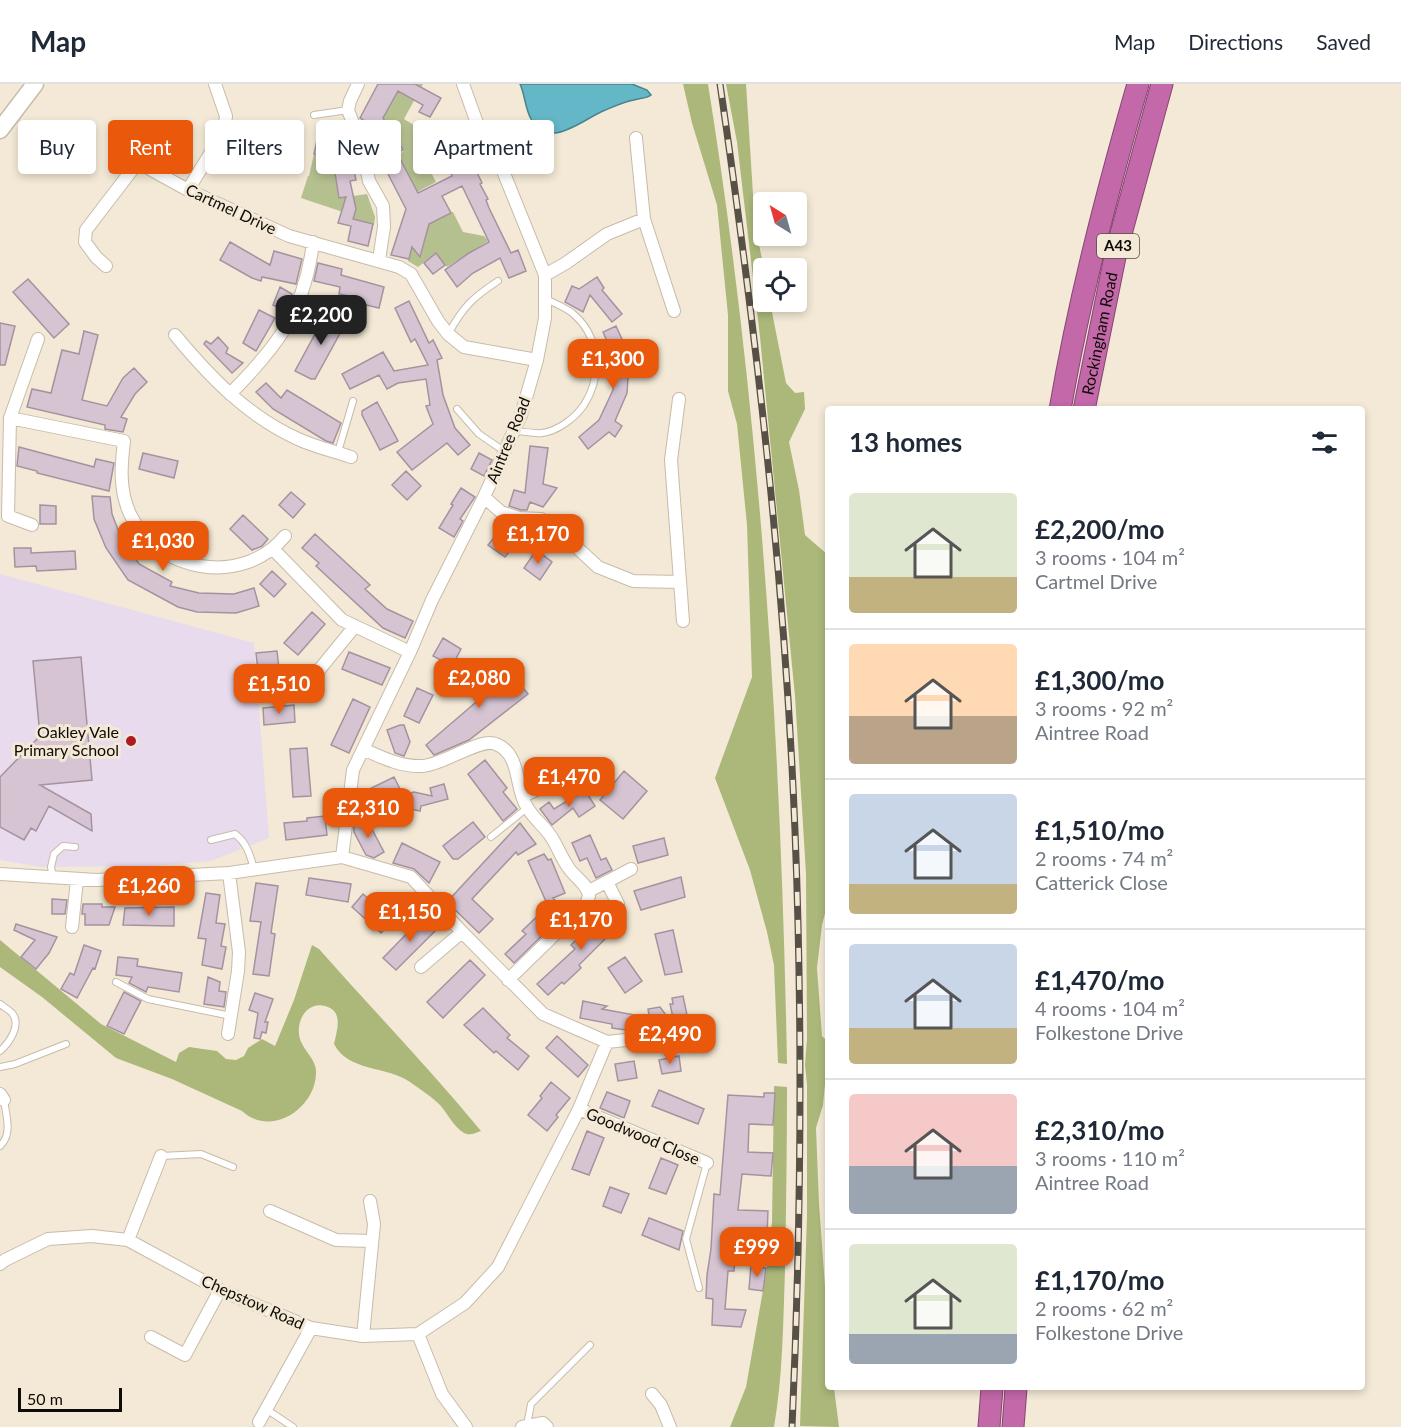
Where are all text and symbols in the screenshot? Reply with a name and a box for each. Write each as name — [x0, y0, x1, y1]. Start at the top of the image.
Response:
text: Map — [30, 24, 86, 58]
text: Map — [1114, 29, 1155, 54]
text: Directions — [1188, 29, 1283, 54]
text: Saved — [1316, 29, 1371, 54]
chip: Buy — [18, 120, 96, 174]
chip: Rent — [108, 120, 193, 174]
chip: Filters — [205, 120, 304, 174]
chip: New — [316, 120, 401, 174]
chip: Apartment — [413, 120, 554, 174]
street label: Cartmel Drive — [183, 179, 280, 238]
north arrow — [753, 192, 807, 246]
map controls — [753, 192, 807, 312]
road number: A43 — [1097, 234, 1139, 258]
button: locate — [753, 258, 807, 312]
street label: Rockingham Road — [1077, 270, 1121, 397]
pin: £2,200 — [272, 295, 370, 346]
text: £2,200 — [290, 302, 352, 326]
pin: £1,300 — [564, 339, 662, 390]
text: £1,300 — [582, 346, 644, 370]
street label: Aintree Road — [482, 394, 533, 486]
text: 13 homes — [849, 426, 962, 458]
icon: filters — [1308, 426, 1341, 459]
text: £2,200/mo — [1035, 513, 1165, 545]
pin: £1,170 — [489, 514, 587, 565]
icon: home — [897, 517, 969, 589]
pin: £1,030 — [114, 521, 212, 572]
text: £1,170 — [507, 521, 569, 545]
text: £1,030 — [132, 528, 194, 552]
text: 3 rooms · 104 m² — [1035, 545, 1185, 569]
text: Cartmel Drive — [1035, 569, 1157, 593]
pin: £2,080 — [430, 658, 528, 709]
pin: £1,510 — [230, 664, 328, 715]
text: £1,300/mo — [1035, 664, 1165, 696]
text: £2,080 — [448, 665, 510, 689]
icon: home — [897, 668, 969, 740]
text: £1,510 — [248, 671, 310, 695]
text: 3 rooms · 92 m² — [1035, 696, 1173, 720]
text: Aintree Road — [1035, 720, 1149, 744]
place label: Oakley Vale Primary School — [14, 722, 119, 759]
marker: Oakley Vale Primary School — [124, 734, 138, 748]
pin: £1,470 — [520, 757, 618, 808]
text: £1,470 — [538, 764, 600, 788]
pin: £2,310 — [319, 788, 417, 839]
text: £2,310 — [337, 795, 399, 819]
text: £1,510/mo — [1035, 814, 1165, 846]
icon: home — [897, 818, 969, 890]
text: 2 rooms · 74 m² — [1035, 846, 1173, 870]
pin: £1,260 — [100, 866, 198, 917]
text: Catterick Close — [1035, 870, 1168, 894]
text: £1,260 — [118, 873, 180, 897]
pin: £1,150 — [361, 892, 459, 943]
text: £1,150 — [379, 899, 441, 923]
pin: £1,170 — [532, 900, 630, 951]
text: £1,170 — [550, 907, 612, 931]
text: £1,470/mo — [1035, 964, 1165, 996]
icon: home — [897, 968, 969, 1040]
text: 4 rooms · 104 m² — [1035, 996, 1185, 1020]
pin: £2,490 — [621, 1014, 719, 1065]
text: Folkestone Drive — [1035, 1020, 1183, 1044]
text: £2,490 — [639, 1021, 701, 1045]
street label: Goodwood Close — [584, 1103, 703, 1168]
text: £2,310/mo — [1035, 1114, 1165, 1146]
icon: home — [897, 1118, 969, 1190]
text: 3 rooms · 110 m² — [1035, 1146, 1185, 1170]
text: Aintree Road — [1035, 1170, 1149, 1194]
pin: £999 — [721, 1227, 793, 1278]
text: £999 — [734, 1234, 780, 1258]
text: £1,170/mo — [1035, 1264, 1165, 1296]
icon: home — [897, 1268, 969, 1340]
street label: Chepstow Road — [199, 1270, 308, 1333]
text: 2 rooms · 62 m² — [1035, 1296, 1173, 1320]
text: Folkestone Drive — [1035, 1320, 1183, 1344]
scale bar — [18, 1385, 122, 1412]
text: 50 m — [27, 1389, 63, 1408]

